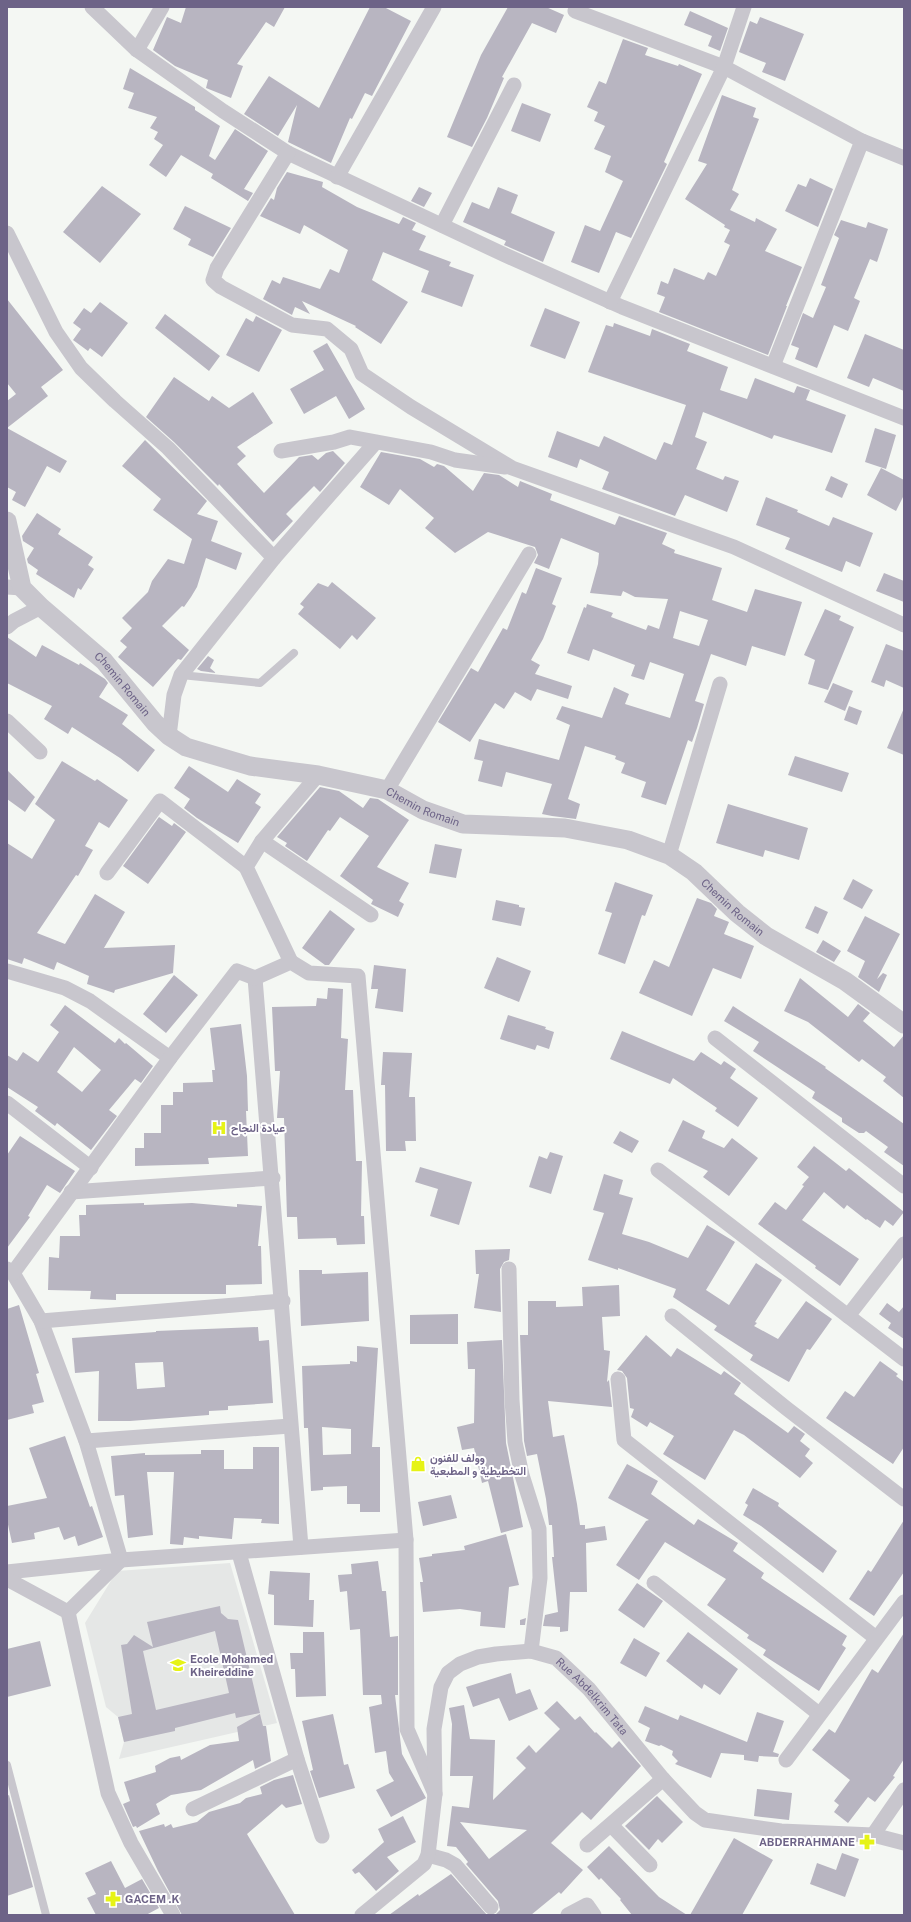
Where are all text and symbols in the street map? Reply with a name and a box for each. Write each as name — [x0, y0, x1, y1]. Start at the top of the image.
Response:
street label: Chemin Romain — [92, 650, 153, 718]
street label: Chemin Romain — [384, 785, 461, 828]
street label: Chemin Romain — [699, 876, 766, 938]
hospital icon: عيادة النجاح — [210, 1119, 228, 1137]
place label: عيادة النجاح — [231, 1122, 285, 1136]
place label: وولف للفنون التخطيطية و المطبعية — [430, 1452, 526, 1478]
shop icon: وولف للفنون التخطيطية و المطبعية — [409, 1455, 427, 1473]
place label: Ecole Mohamed Kheireddine — [190, 1653, 273, 1678]
street label: Rue Abdelkrim Tata — [554, 1655, 630, 1737]
school or university icon: Ecole Mohamed Kheireddine — [169, 1656, 187, 1674]
pharmacy icon: ABDERRAHMANE — [858, 1833, 876, 1851]
place label: ABDERRAHMANE — [759, 1836, 855, 1848]
pharmacy icon: GACEM .K — [104, 1890, 122, 1908]
place label: GACEM .K — [125, 1893, 180, 1905]

